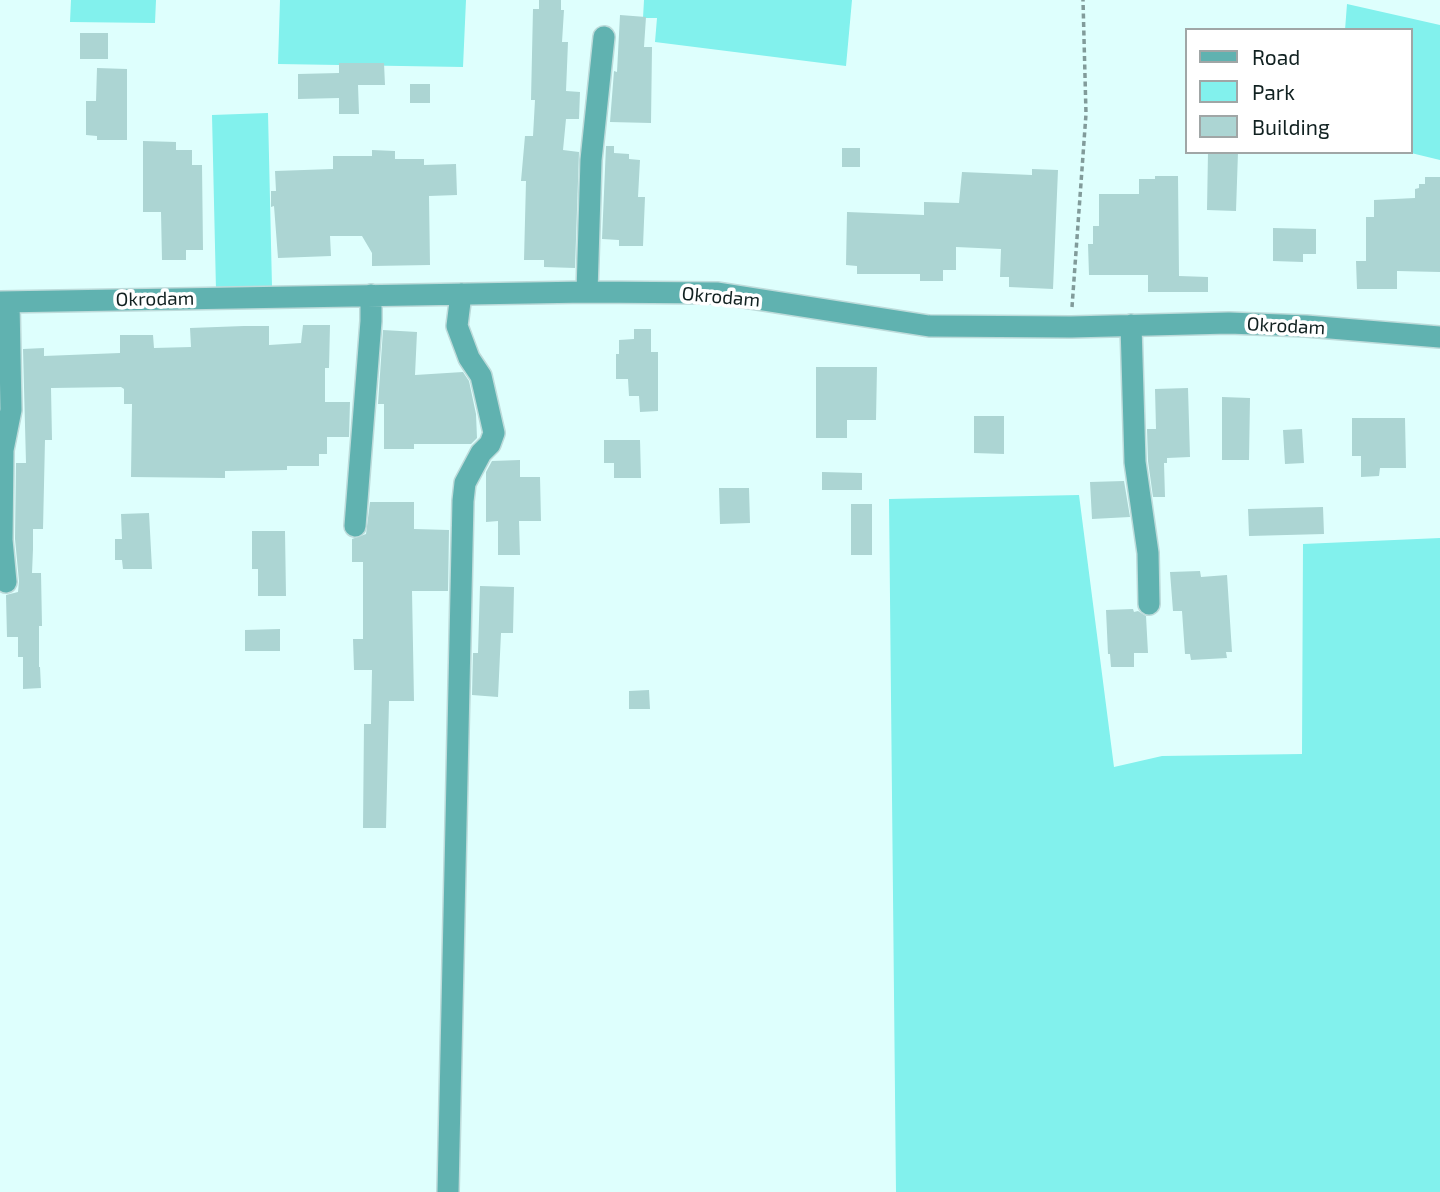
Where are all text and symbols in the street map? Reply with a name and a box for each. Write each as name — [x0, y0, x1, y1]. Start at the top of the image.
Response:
legend — [1184, 28, 1412, 154]
text: Road — [1252, 44, 1300, 69]
text: Park — [1252, 79, 1295, 104]
text: Building — [1252, 114, 1330, 139]
street label: Okrodam — [681, 282, 761, 312]
street label: Okrodam — [116, 287, 194, 311]
street label: Okrodam — [1246, 313, 1326, 339]

